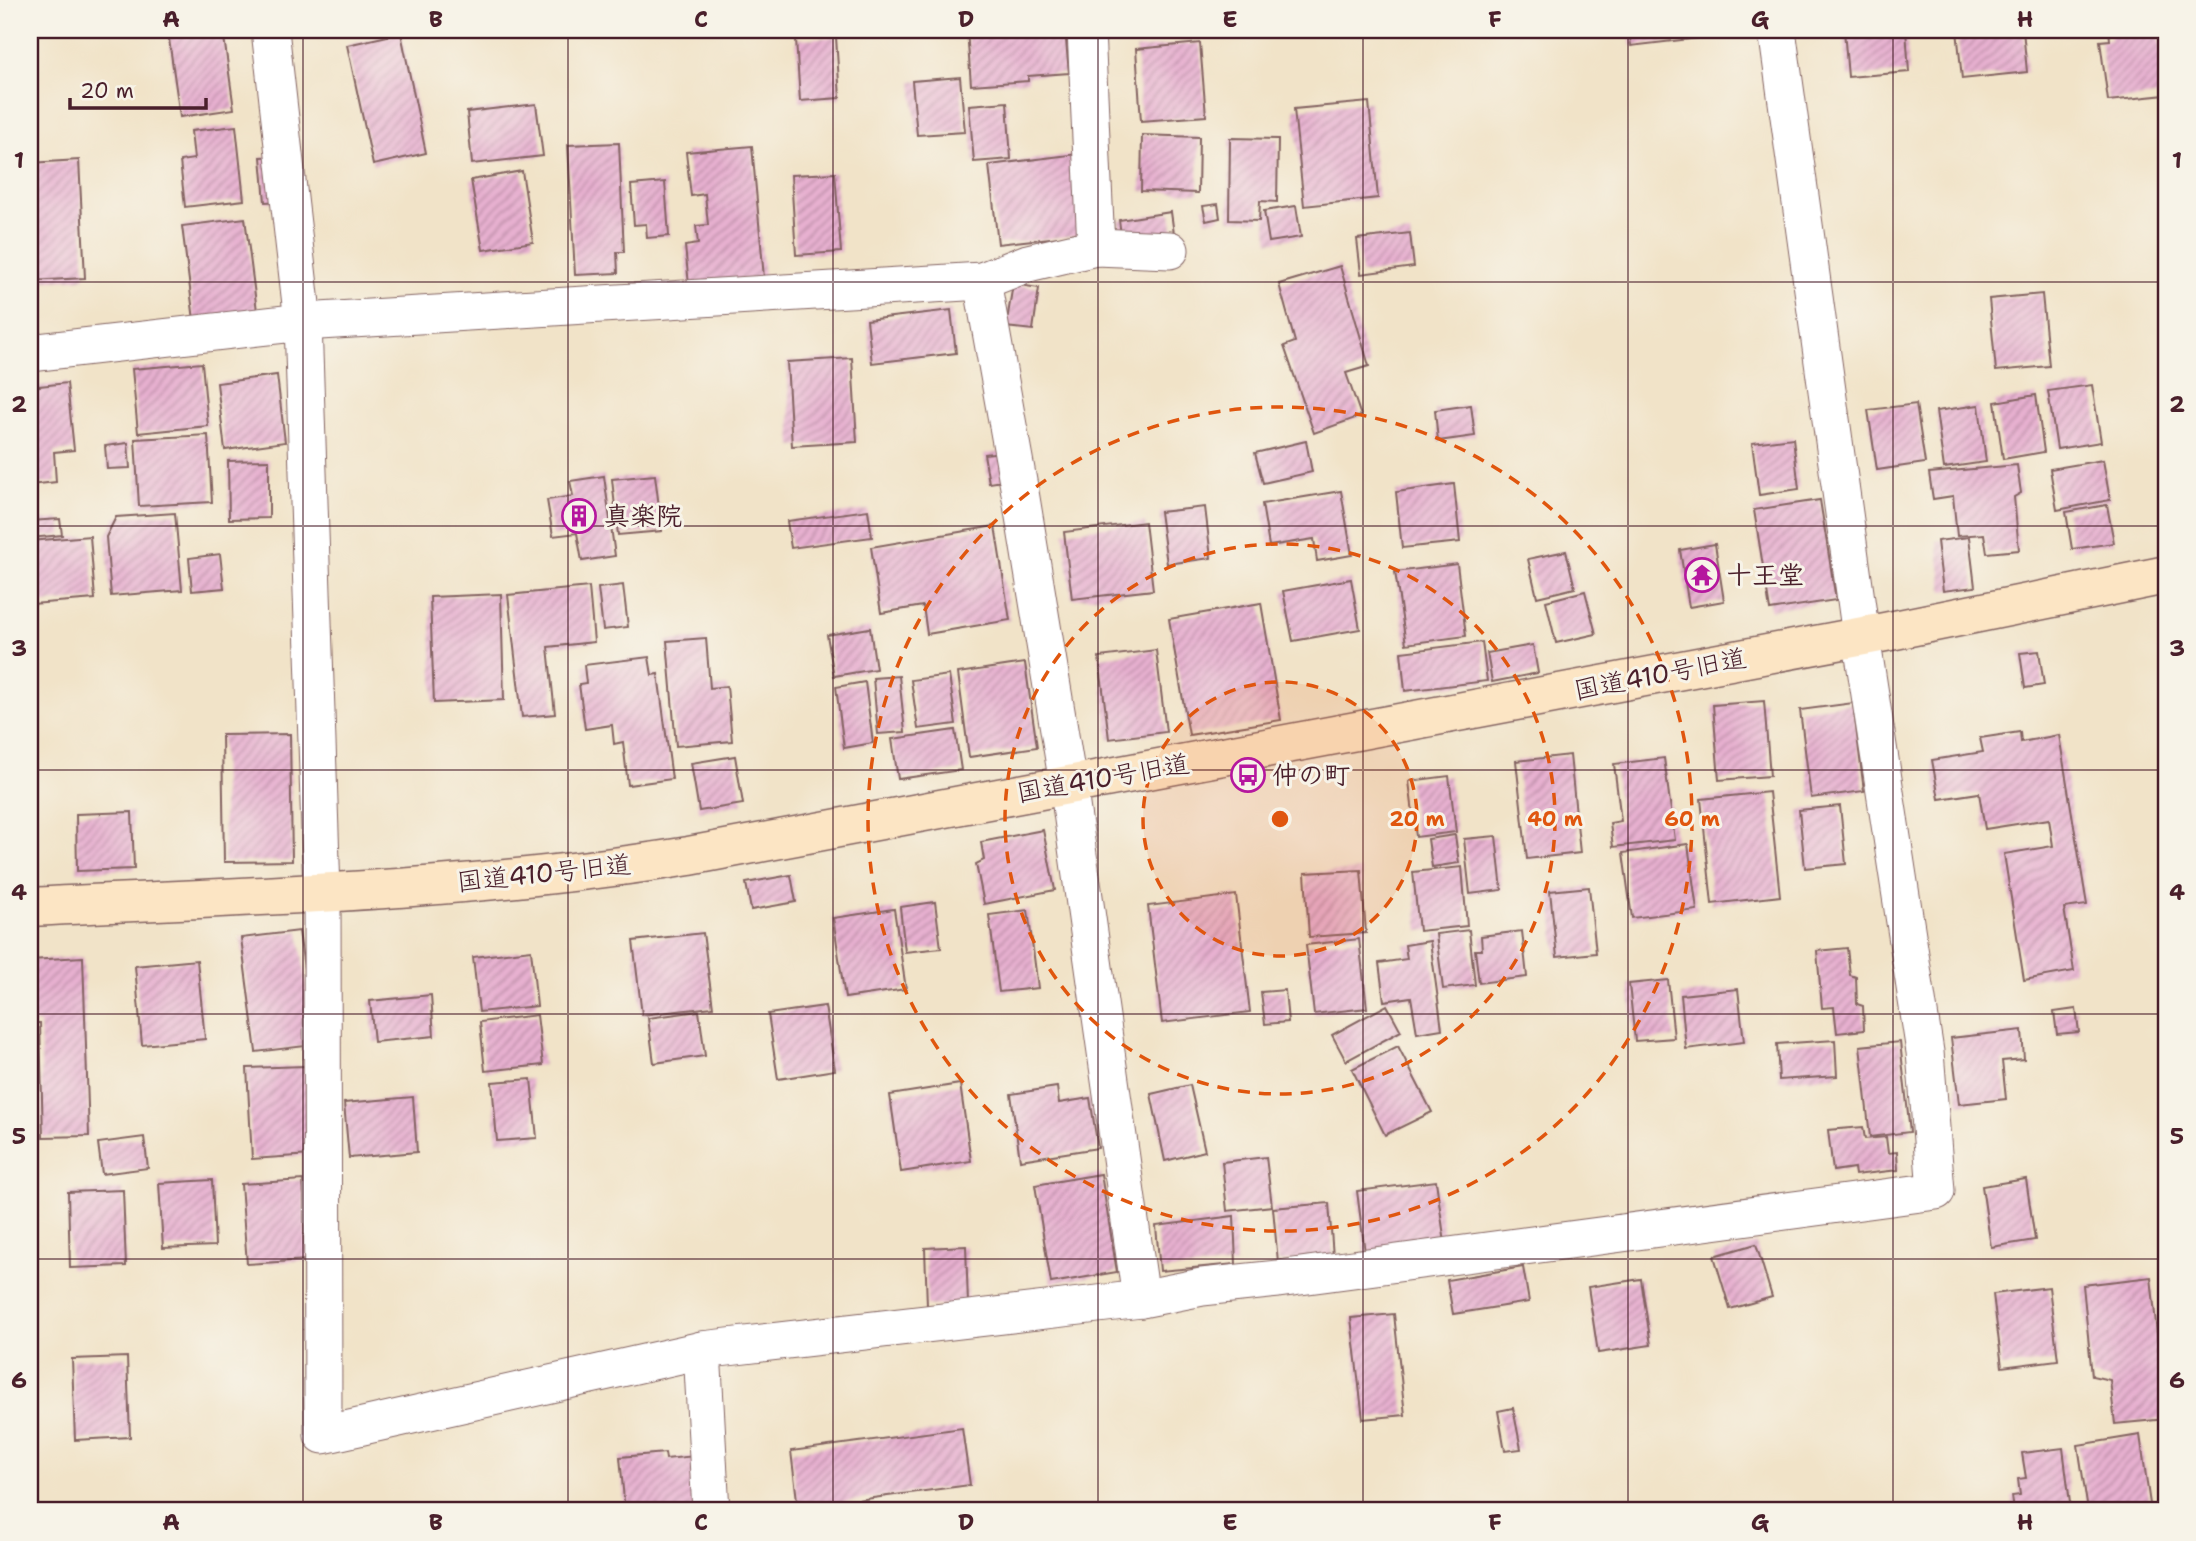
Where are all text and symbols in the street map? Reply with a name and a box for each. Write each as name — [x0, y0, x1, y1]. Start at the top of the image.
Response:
text: A — [162, 4, 180, 34]
text: B — [429, 4, 443, 34]
text: C — [694, 4, 708, 34]
text: D — [958, 4, 974, 34]
text: E — [1222, 4, 1238, 34]
text: F — [1488, 4, 1502, 34]
text: G — [1751, 4, 1770, 34]
text: H — [2017, 4, 2033, 34]
scale bar — [70, 66, 206, 110]
text: 20 m — [80, 77, 134, 105]
text: 1 — [14, 145, 24, 175]
text: 1 — [2172, 145, 2182, 175]
text: 2 — [11, 389, 27, 419]
text: 2 — [2169, 389, 2185, 419]
building icon: 真楽院 — [560, 497, 598, 535]
place label: 真楽院 — [604, 498, 682, 533]
temple icon: 十王堂 — [1683, 556, 1721, 594]
place label: 十王堂 — [1726, 557, 1804, 592]
text: 3 — [11, 633, 27, 663]
text: 3 — [2169, 633, 2185, 663]
street label: 国道410号旧道 — [1571, 640, 1749, 707]
street label: 国道410号旧道 — [1014, 745, 1192, 810]
bus stop icon: 仲の町 — [1229, 756, 1267, 794]
place label: 仲の町 — [1272, 757, 1350, 792]
text: 20 m — [1389, 805, 1445, 833]
text: 40 m — [1527, 805, 1583, 833]
text: 60 m — [1664, 805, 1720, 833]
centre of rings — [1268, 807, 1292, 831]
street label: 国道410号旧道 — [455, 846, 633, 899]
text: 4 — [11, 877, 27, 907]
text: 4 — [2169, 877, 2185, 907]
text: 5 — [12, 1121, 26, 1151]
text: 5 — [2170, 1121, 2184, 1151]
text: 6 — [11, 1365, 27, 1395]
text: 6 — [2169, 1365, 2185, 1395]
text: A — [162, 1507, 180, 1537]
text: B — [429, 1507, 443, 1537]
text: C — [694, 1507, 708, 1537]
text: D — [958, 1507, 974, 1537]
text: E — [1222, 1507, 1238, 1537]
text: F — [1488, 1507, 1502, 1537]
text: G — [1751, 1507, 1770, 1537]
text: H — [2017, 1507, 2033, 1537]

